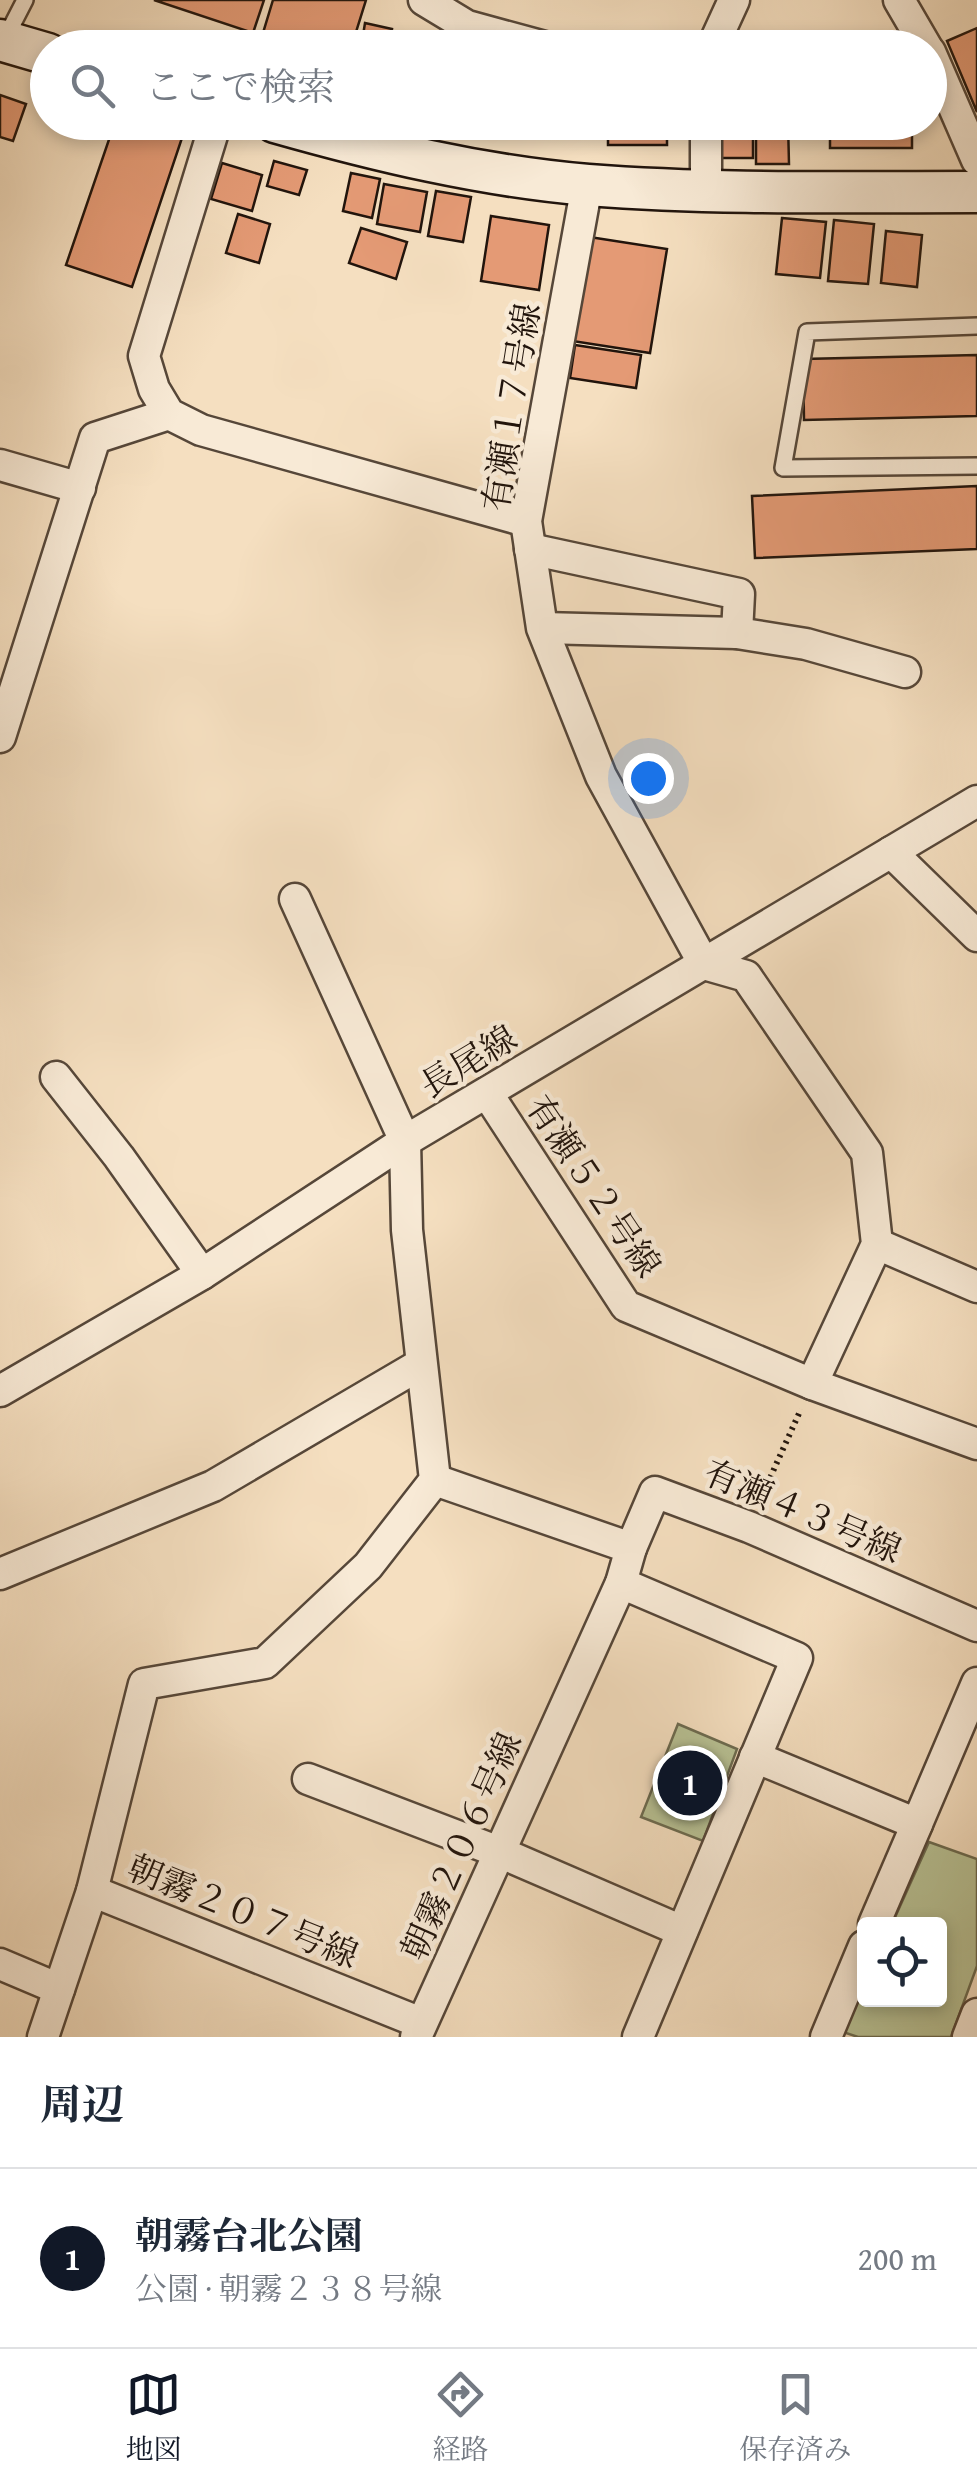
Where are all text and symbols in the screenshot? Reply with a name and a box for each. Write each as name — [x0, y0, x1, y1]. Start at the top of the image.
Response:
search box — [30, 30, 947, 140]
icon: search — [65, 58, 120, 113]
text: ここで検索 — [145, 58, 335, 114]
street label: 有瀬１７号線 — [469, 299, 553, 515]
your location — [623, 753, 674, 804]
street label: 長尾線 — [410, 1012, 526, 1110]
street label: 有瀬５２号線 — [514, 1085, 674, 1287]
street label: 有瀬４３号線 — [696, 1446, 910, 1576]
street label: 朝霧２０６号線 — [388, 1724, 534, 1968]
pin: 1 — [658, 1746, 722, 1820]
street label: 朝霧２０７号線 — [120, 1841, 366, 1981]
map controls — [857, 1917, 947, 2007]
button: locate — [857, 1917, 947, 2007]
text: 周辺 — [40, 2073, 124, 2134]
text: 朝霧台北公園 — [135, 2207, 363, 2263]
text: 1 — [64, 2235, 81, 2282]
text: 200 m — [858, 2235, 937, 2282]
text: 公園 · 朝霧２３８号線 — [135, 2265, 442, 2312]
tab: 地図 — [125, 2367, 182, 2469]
tab: 経路 — [432, 2367, 489, 2469]
tab: 保存済み — [739, 2367, 852, 2469]

